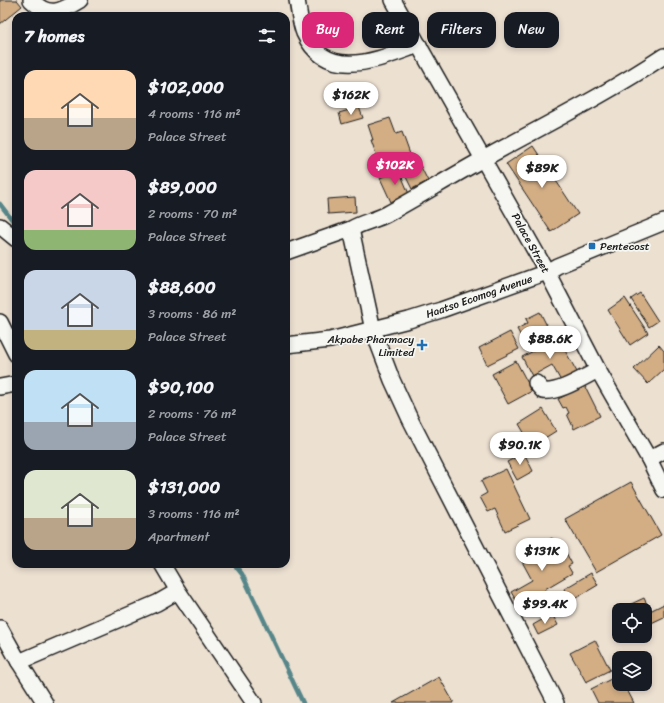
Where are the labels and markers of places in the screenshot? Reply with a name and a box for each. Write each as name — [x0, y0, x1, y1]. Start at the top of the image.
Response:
pin: $162K — [323, 82, 379, 116]
pin: $102K — [367, 152, 423, 186]
pin: $89K — [518, 155, 566, 189]
place label: Pentecost — [600, 237, 650, 256]
marker: Pentecost — [587, 241, 597, 251]
pin: $88.6K — [517, 326, 583, 360]
place label: Akpabe Pharmacy Limited — [327, 330, 415, 362]
marker: Akpabe Pharmacy Limited — [417, 340, 427, 350]
pin: $90.1K — [487, 432, 553, 466]
pin: $131K — [514, 538, 570, 572]
pin: $99.4K — [512, 591, 578, 625]

